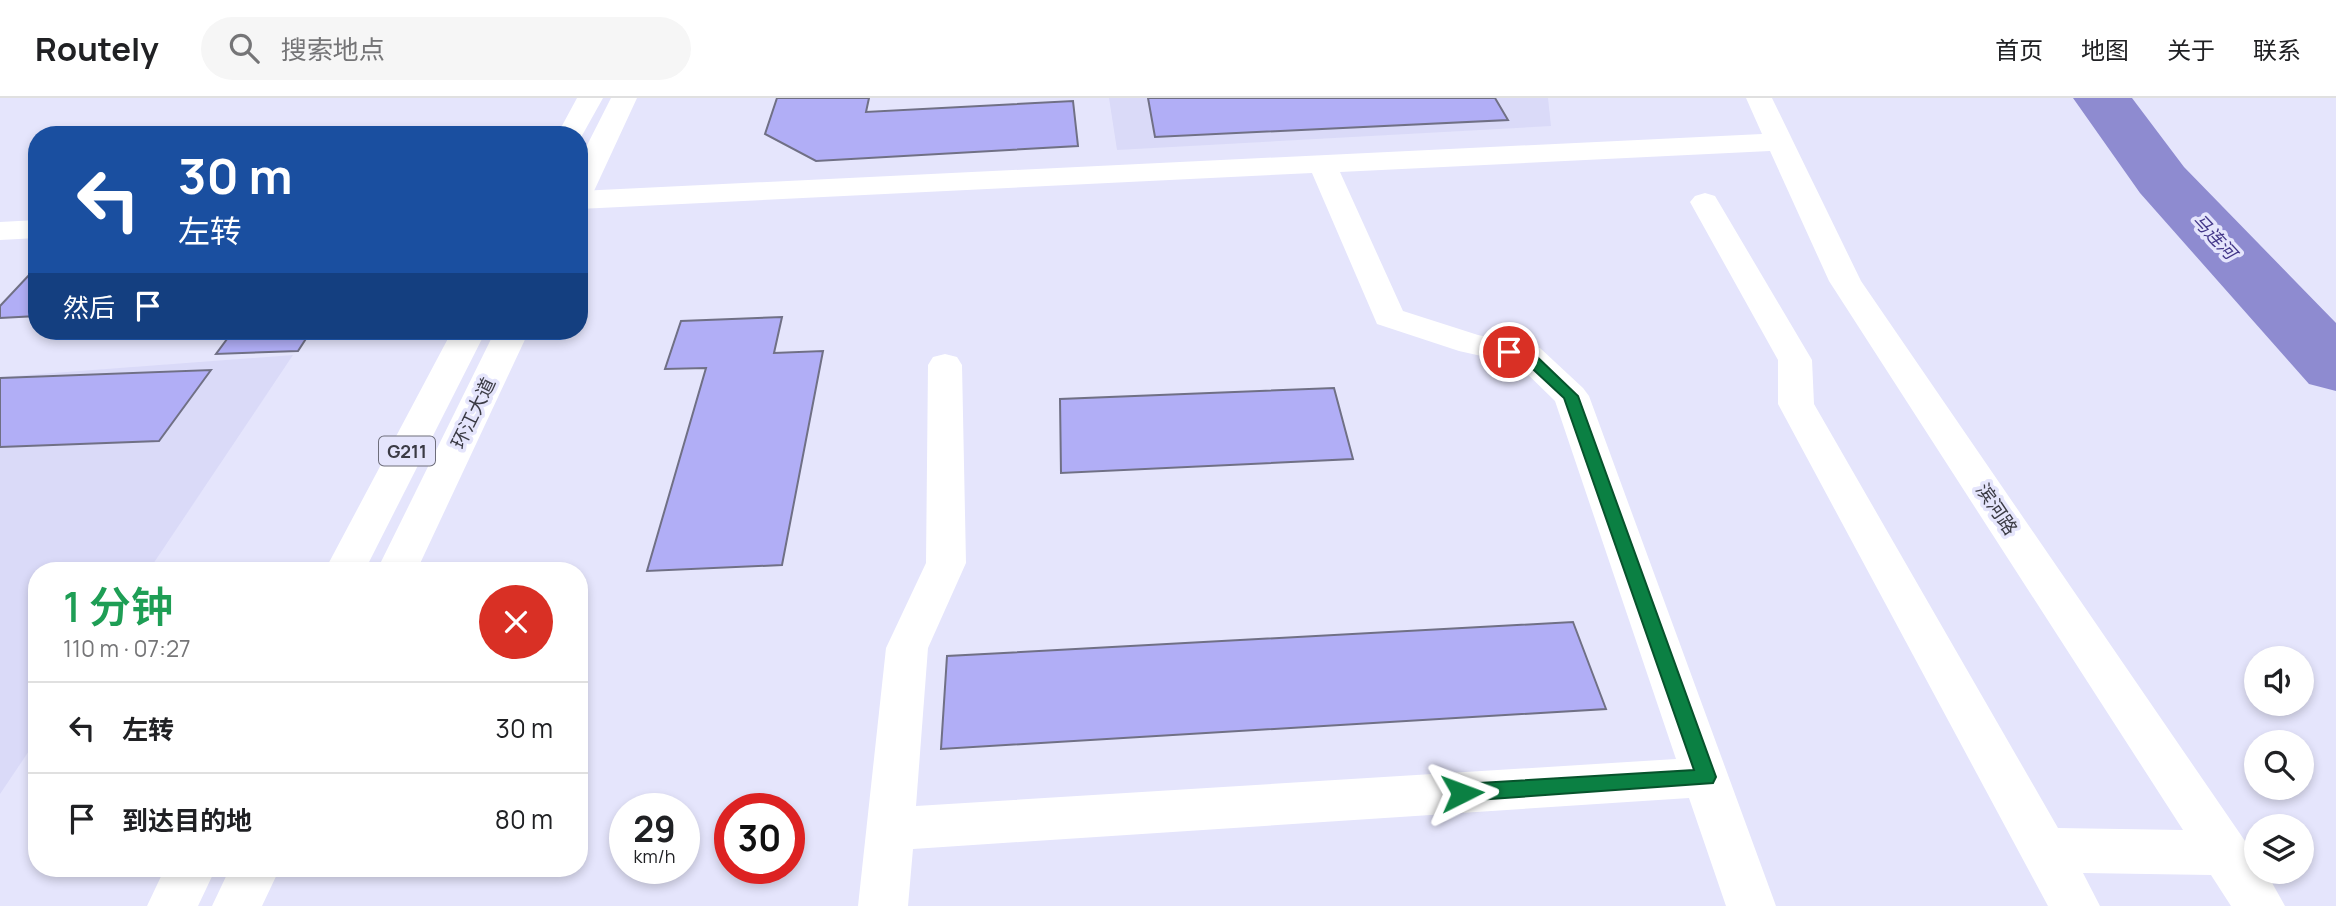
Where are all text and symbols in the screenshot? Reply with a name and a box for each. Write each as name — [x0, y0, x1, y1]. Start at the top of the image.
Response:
search box — [201, 17, 691, 80]
text: Routely — [35, 26, 159, 71]
icon: search — [225, 29, 263, 67]
text: 搜索地点 — [281, 31, 385, 67]
text: 首页 — [1995, 33, 2043, 66]
text: 地图 — [2081, 33, 2129, 66]
text: 关于 — [2167, 33, 2215, 66]
text: 联系 — [2253, 33, 2301, 66]
text: 30 m — [178, 142, 293, 209]
icon: left — [63, 154, 154, 245]
water label: 马连河 — [2188, 208, 2244, 266]
text: 左转 — [178, 209, 242, 253]
icon: arrive — [129, 287, 167, 325]
text: 然后 — [63, 289, 115, 325]
pin — [1479, 322, 1539, 382]
icon: arrive — [1490, 333, 1528, 371]
street label: 环江大道 — [445, 373, 501, 453]
road number: G211 — [379, 436, 435, 466]
street label: 滨河路 — [1970, 478, 2024, 540]
text: 1 分钟 — [63, 577, 173, 635]
button: close — [479, 585, 553, 659]
text: 110 m · 07:27 — [63, 632, 191, 664]
map controls — [2244, 646, 2314, 884]
button: sound — [2244, 646, 2314, 716]
icon: left — [63, 709, 101, 747]
text: 30 m — [496, 710, 553, 746]
text: 左转 — [122, 711, 174, 747]
button: search — [2244, 730, 2314, 800]
position arrow — [1425, 756, 1499, 830]
speed limit sign: 30 — [714, 793, 805, 884]
icon: arrive — [63, 800, 101, 838]
text: 80 m — [495, 801, 553, 837]
text: 到达目的地 — [122, 802, 252, 838]
text: 29 — [633, 805, 676, 853]
button: layers — [2244, 814, 2314, 884]
text: km/h — [634, 844, 675, 868]

